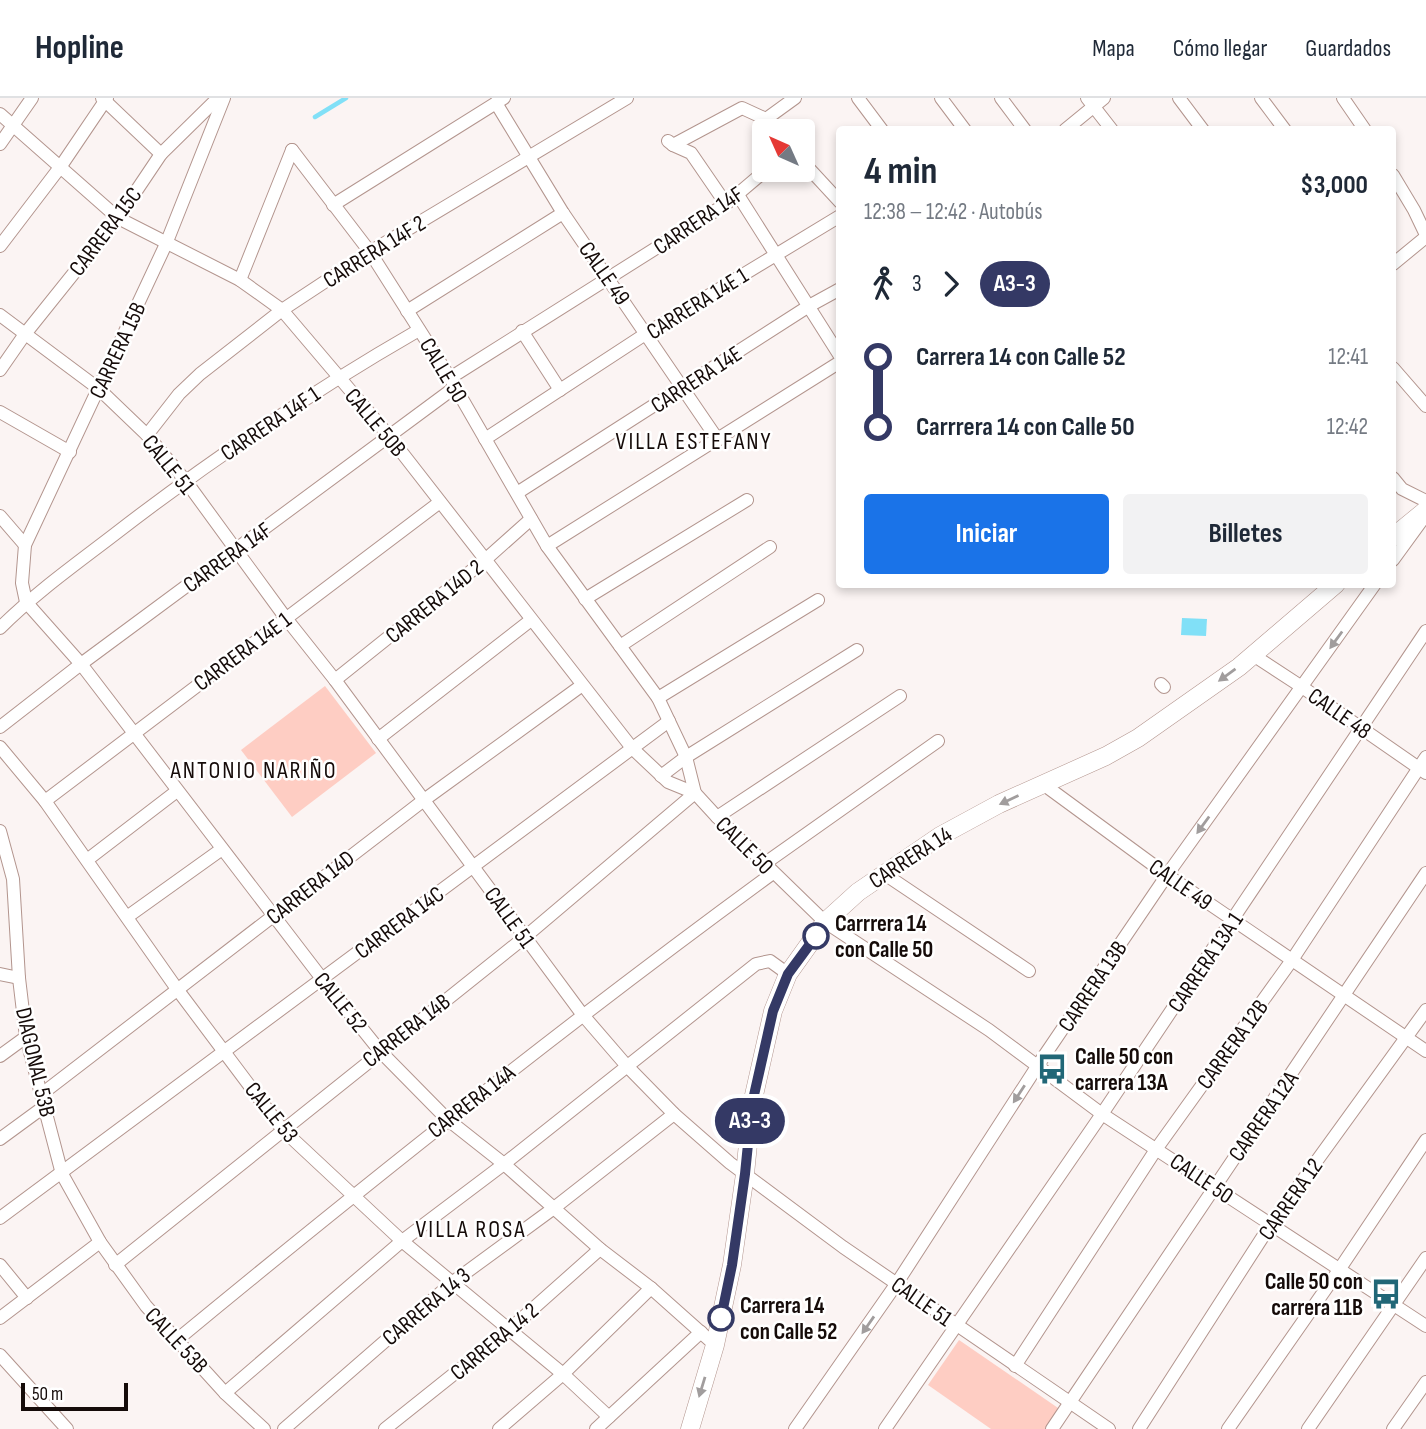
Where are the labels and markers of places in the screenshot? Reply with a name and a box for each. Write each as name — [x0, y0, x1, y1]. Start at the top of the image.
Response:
place label: Carrrera 14 con Calle 50 — [835, 910, 933, 964]
marker: Carrrera 14 con Calle 50 — [803, 923, 829, 949]
place label: Calle 50 con carrera 13A — [1075, 1043, 1173, 1097]
bus stop icon: Calle 50 con carrera 13A — [1035, 1052, 1069, 1086]
place label: Calle 50 con carrera 11B — [1265, 1268, 1363, 1322]
bus stop icon: Calle 50 con carrera 11B — [1369, 1277, 1403, 1311]
place label: Carrera 14 con Calle 52 — [740, 1292, 837, 1346]
marker: Carrera 14 con Calle 52 — [708, 1305, 734, 1331]

